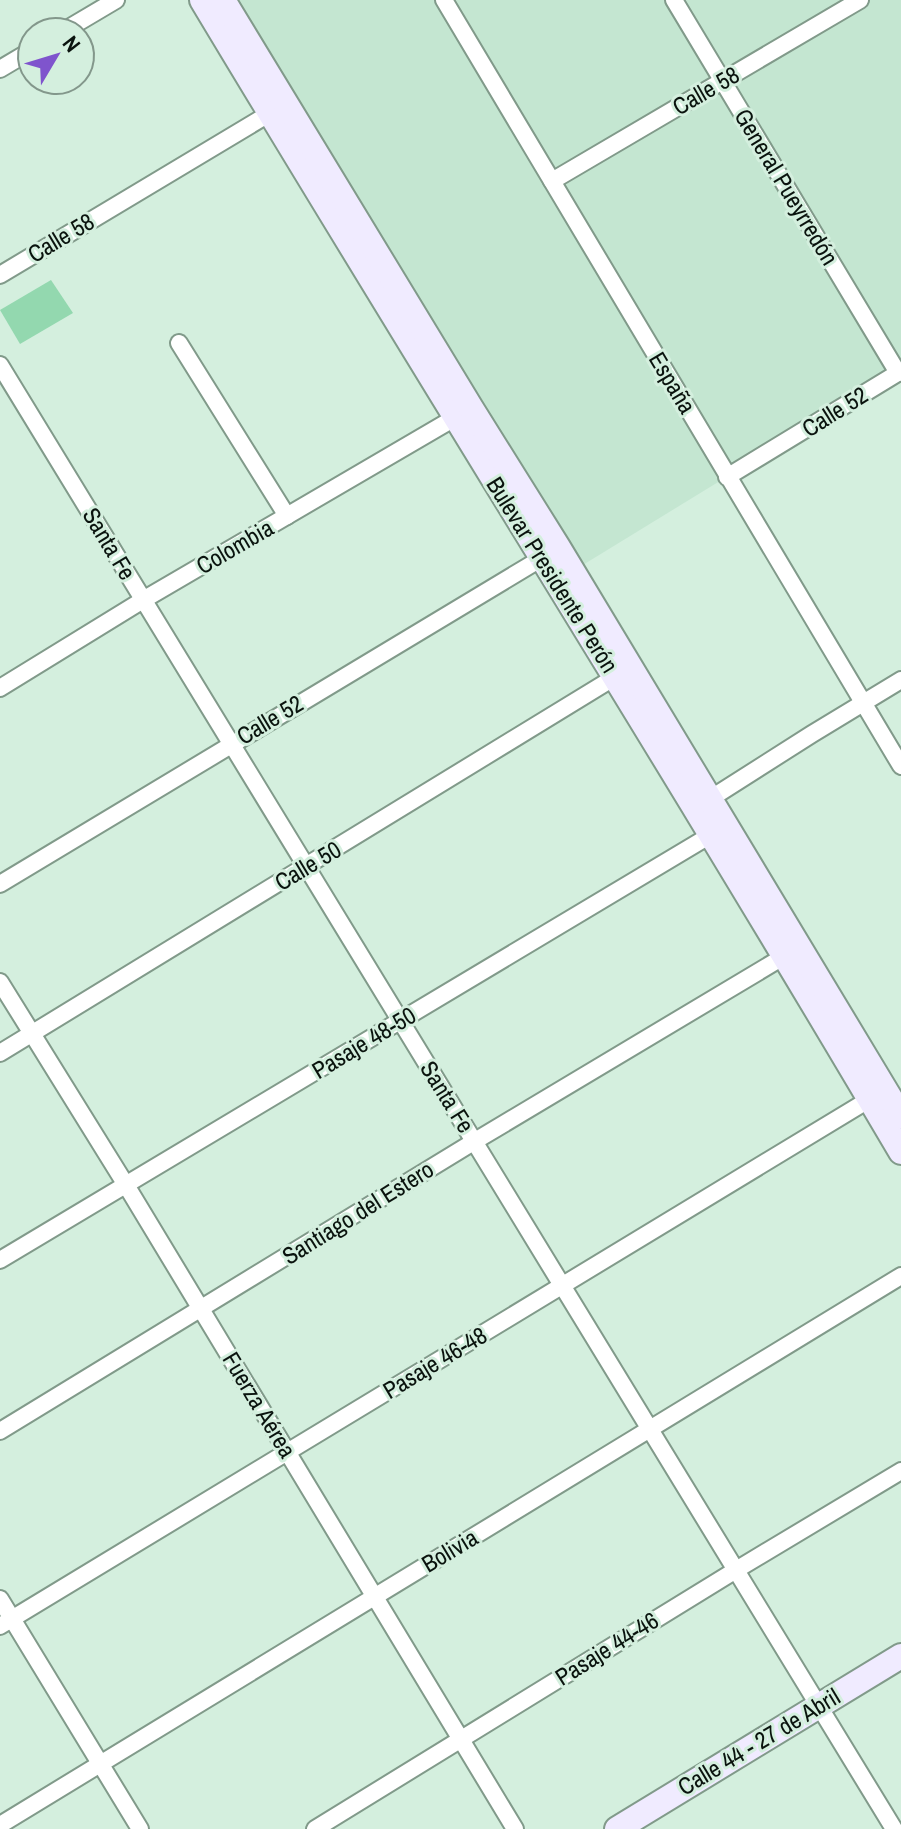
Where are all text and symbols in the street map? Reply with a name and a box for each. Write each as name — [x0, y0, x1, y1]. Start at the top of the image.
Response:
north arrow — [16, 16, 96, 96]
text: N — [56, 29, 88, 58]
street label: Calle 58 — [666, 58, 745, 122]
street label: General Pueyrredón — [728, 102, 846, 271]
street label: Calle 58 — [21, 205, 100, 269]
street label: España — [642, 346, 704, 419]
street label: Calle 52 — [795, 378, 874, 444]
street label: Bulevar Presidente Perón — [480, 470, 626, 679]
street label: Santa Fe — [76, 501, 144, 586]
street label: Colombia — [190, 511, 279, 581]
street label: Calle 52 — [230, 687, 309, 751]
street label: Calle 50 — [268, 833, 347, 897]
street label: Pasaje 48-50 — [306, 999, 421, 1086]
street label: Santa Fe — [413, 1055, 482, 1138]
street label: Santiago del Estero — [276, 1153, 439, 1272]
street label: Pasaje 46-48 — [377, 1319, 492, 1406]
street label: Fuerza Aérea — [216, 1346, 304, 1463]
street label: Bolivia — [415, 1521, 484, 1579]
street label: Pasaje 44-46 — [549, 1604, 664, 1692]
street label: Calle 44 - 27 de Abril — [671, 1680, 845, 1802]

